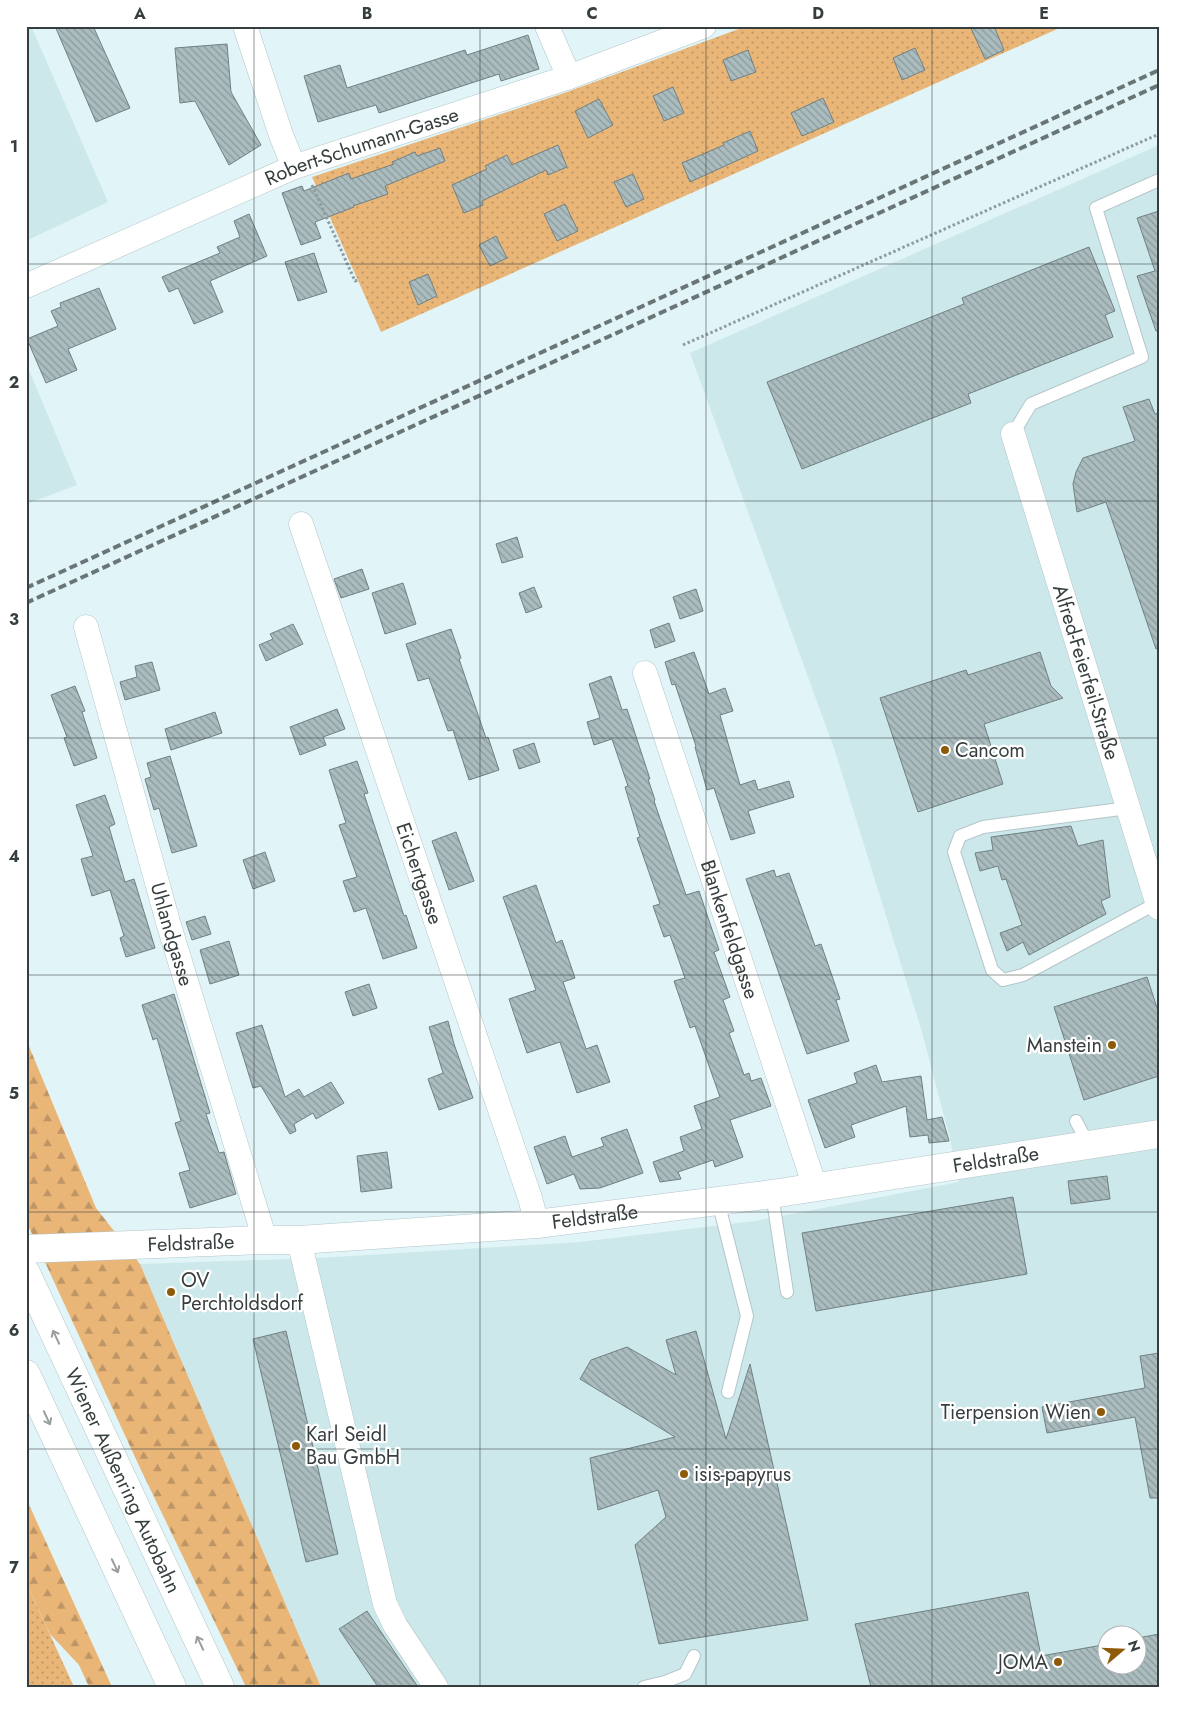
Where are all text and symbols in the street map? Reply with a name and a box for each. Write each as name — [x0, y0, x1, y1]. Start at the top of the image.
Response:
text: A — [133, 2, 146, 25]
text: B — [362, 2, 372, 25]
text: C — [586, 2, 598, 25]
text: D — [812, 2, 824, 25]
text: E — [1039, 2, 1049, 25]
street label: Robert-Schumann-Gasse — [260, 100, 462, 193]
text: 1 — [10, 135, 18, 158]
text: 2 — [9, 371, 19, 394]
street label: Alfred-Feierfeil-Straße — [1046, 581, 1127, 763]
text: 3 — [9, 608, 19, 631]
place label: Cancom — [955, 736, 1025, 765]
marker: Cancom — [939, 744, 951, 756]
street label: Eichertgasse — [389, 819, 450, 928]
text: 4 — [8, 845, 20, 868]
street label: Blankenfeldgasse — [693, 856, 766, 1003]
street label: Uhlandgasse — [143, 879, 201, 989]
place label: Manstein — [1027, 1031, 1102, 1060]
marker: Manstein — [1106, 1039, 1118, 1051]
text: 5 — [9, 1082, 19, 1105]
street label: Feldstraße — [951, 1138, 1041, 1180]
street label: Feldstraße — [550, 1197, 640, 1236]
street label: Feldstraße — [147, 1227, 235, 1259]
place label: OV Perchtoldsdorf — [181, 1266, 304, 1318]
marker: OV Perchtoldsdorf — [165, 1286, 177, 1298]
text: 6 — [9, 1319, 19, 1342]
one-way arrow — [51, 1330, 61, 1345]
street label: Wiener Außenring Autobahn — [58, 1363, 188, 1598]
place label: Tierpension Wien — [941, 1398, 1091, 1427]
marker: Tierpension Wien — [1095, 1406, 1107, 1418]
one-way arrow — [42, 1411, 52, 1426]
place label: Karl Seidl Bau GmbH — [306, 1420, 400, 1472]
marker: Karl Seidl Bau GmbH — [290, 1440, 302, 1452]
place label: isis-papyrus — [694, 1460, 791, 1489]
marker: isis-papyrus — [678, 1468, 690, 1480]
text: 7 — [9, 1556, 19, 1579]
one-way arrow — [110, 1558, 120, 1573]
north arrow — [1098, 1626, 1148, 1676]
one-way arrow — [194, 1636, 204, 1651]
text: N — [1123, 1637, 1146, 1654]
place label: JOMA — [995, 1648, 1049, 1677]
marker: JOMA — [1052, 1656, 1064, 1668]

